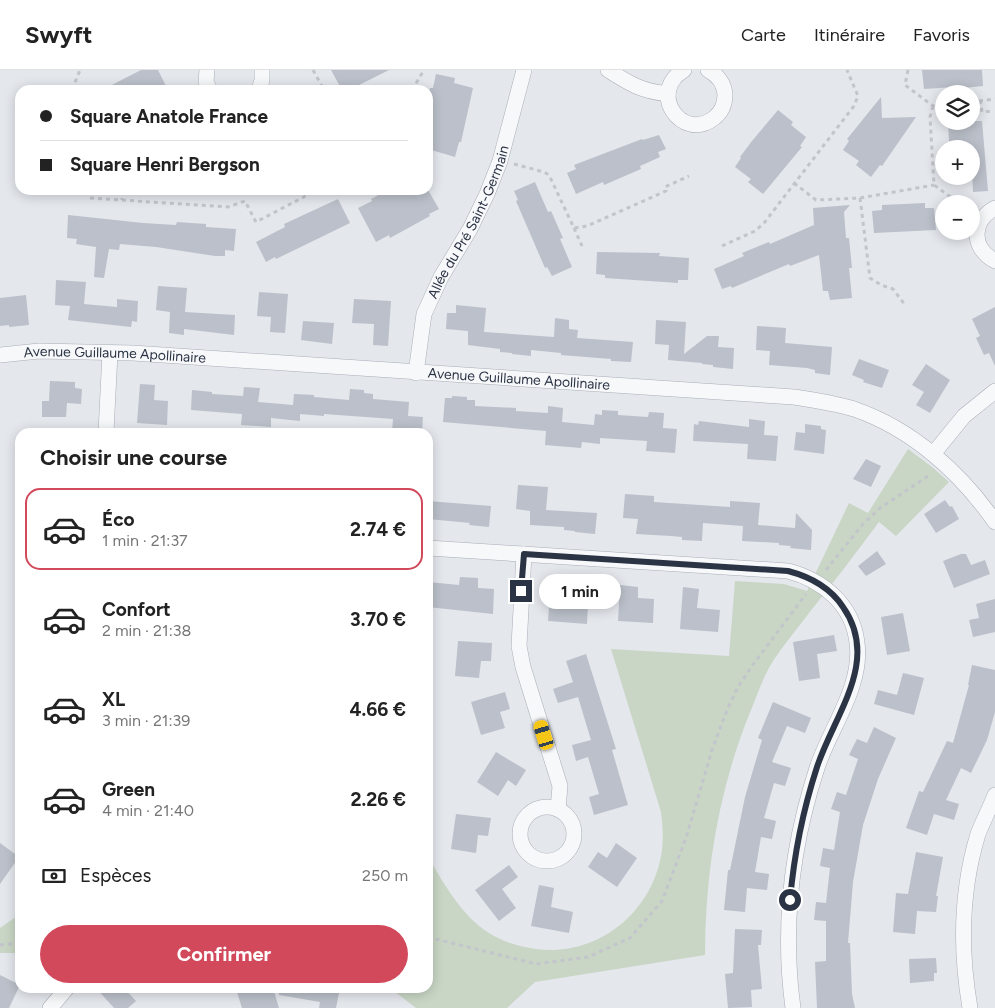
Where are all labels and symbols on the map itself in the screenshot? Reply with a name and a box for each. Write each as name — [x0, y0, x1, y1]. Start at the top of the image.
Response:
street label: Allée du Pré Saint-Germain — [424, 144, 513, 301]
street label: Avenue Guillaume Apollinaire — [23, 343, 207, 367]
street label: Avenue Guillaume Apollinaire — [427, 365, 611, 394]
callout: 1 min — [538, 574, 621, 608]
route end — [510, 580, 532, 602]
car — [532, 718, 555, 752]
route start — [779, 889, 801, 911]

